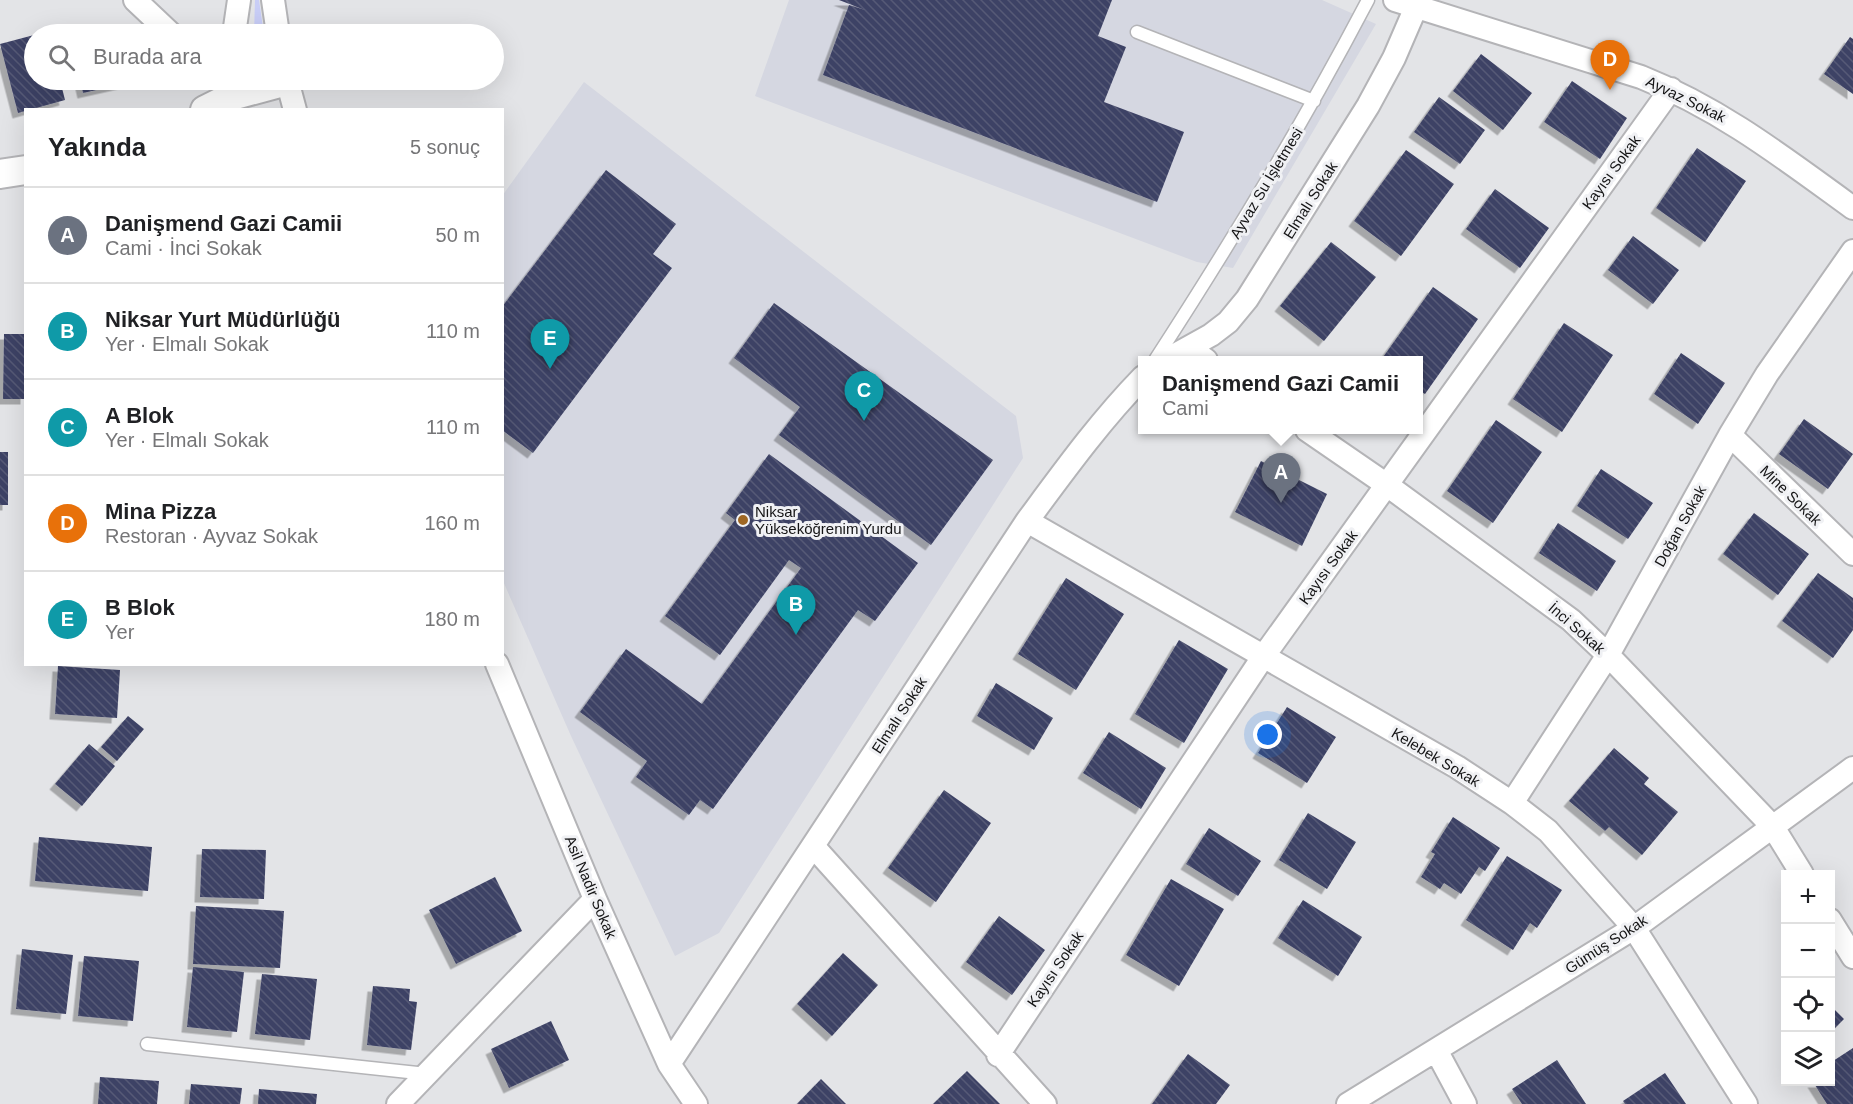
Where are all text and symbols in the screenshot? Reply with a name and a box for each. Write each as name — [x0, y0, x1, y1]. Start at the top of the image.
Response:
search box — [24, 24, 504, 90]
pin: D — [1590, 40, 1630, 90]
icon: search — [45, 41, 78, 74]
text: Burada ara — [93, 44, 202, 69]
street label: Ayvaz Sokak — [1643, 72, 1729, 126]
street label: Ayvaz Su İşletmesi — [1226, 124, 1306, 242]
street label: Kayısı Sokak — [1578, 131, 1644, 212]
text: Yakında — [48, 132, 146, 162]
text: 5 sonuç — [410, 136, 480, 158]
street label: Elmalı Sokak — [1280, 158, 1341, 242]
text: Danişmend Gazi Camii — [105, 211, 342, 236]
text: A — [60, 224, 75, 246]
text: 50 m — [436, 224, 480, 246]
text: Cami · İnci Sokak — [105, 237, 262, 259]
text: Niksar Yurt Müdürlüğü — [105, 307, 341, 332]
text: B — [60, 320, 75, 342]
text: 110 m — [426, 320, 480, 342]
pin: E — [530, 320, 570, 369]
text: Yer · Elmalı Sokak — [105, 333, 269, 355]
popup — [1138, 356, 1423, 434]
text: Danişmend Gazi Camii — [1162, 371, 1399, 396]
pin: C — [844, 372, 884, 421]
text: Cami — [1162, 397, 1209, 419]
text: A Blok — [105, 403, 174, 428]
text: C — [60, 416, 75, 438]
text: 110 m — [426, 416, 480, 438]
text: Yer · Elmalı Sokak — [105, 429, 269, 451]
pin: A — [1262, 454, 1300, 503]
street label: Mine Sokak — [1757, 462, 1825, 529]
street label: Doğan Sokak — [1651, 482, 1710, 570]
text: Mina Pizza — [105, 499, 216, 524]
place label: Niksar Yükseköğrenim Yurdu — [755, 503, 901, 537]
text: D — [60, 512, 75, 534]
text: 160 m — [424, 512, 480, 534]
marker: Niksar Yükseköğrenim Yurdu — [736, 513, 750, 527]
text: Restoran · Ayvaz Sokak — [105, 525, 318, 547]
street label: Kayısı Sokak — [1295, 526, 1361, 607]
pin: B — [776, 586, 816, 635]
text: B Blok — [105, 595, 175, 620]
street label: İnci Sokak — [1545, 599, 1609, 657]
text: E — [61, 608, 74, 630]
text: 180 m — [424, 608, 480, 630]
text: Yer — [105, 621, 134, 643]
street label: Elmalı Sokak — [868, 673, 930, 756]
your location — [1253, 720, 1282, 749]
street label: Kelebek Sokak — [1389, 724, 1484, 790]
street label: Asil Nadir Sokak — [562, 833, 621, 941]
map controls — [1781, 870, 1835, 1086]
button: + — [1781, 870, 1835, 924]
street label: Gümüş Sokak — [1562, 911, 1651, 977]
button: − — [1781, 924, 1835, 978]
street label: Kayısı Sokak — [1023, 928, 1087, 1010]
button: locate — [1781, 978, 1835, 1032]
button: layers — [1781, 1032, 1835, 1086]

